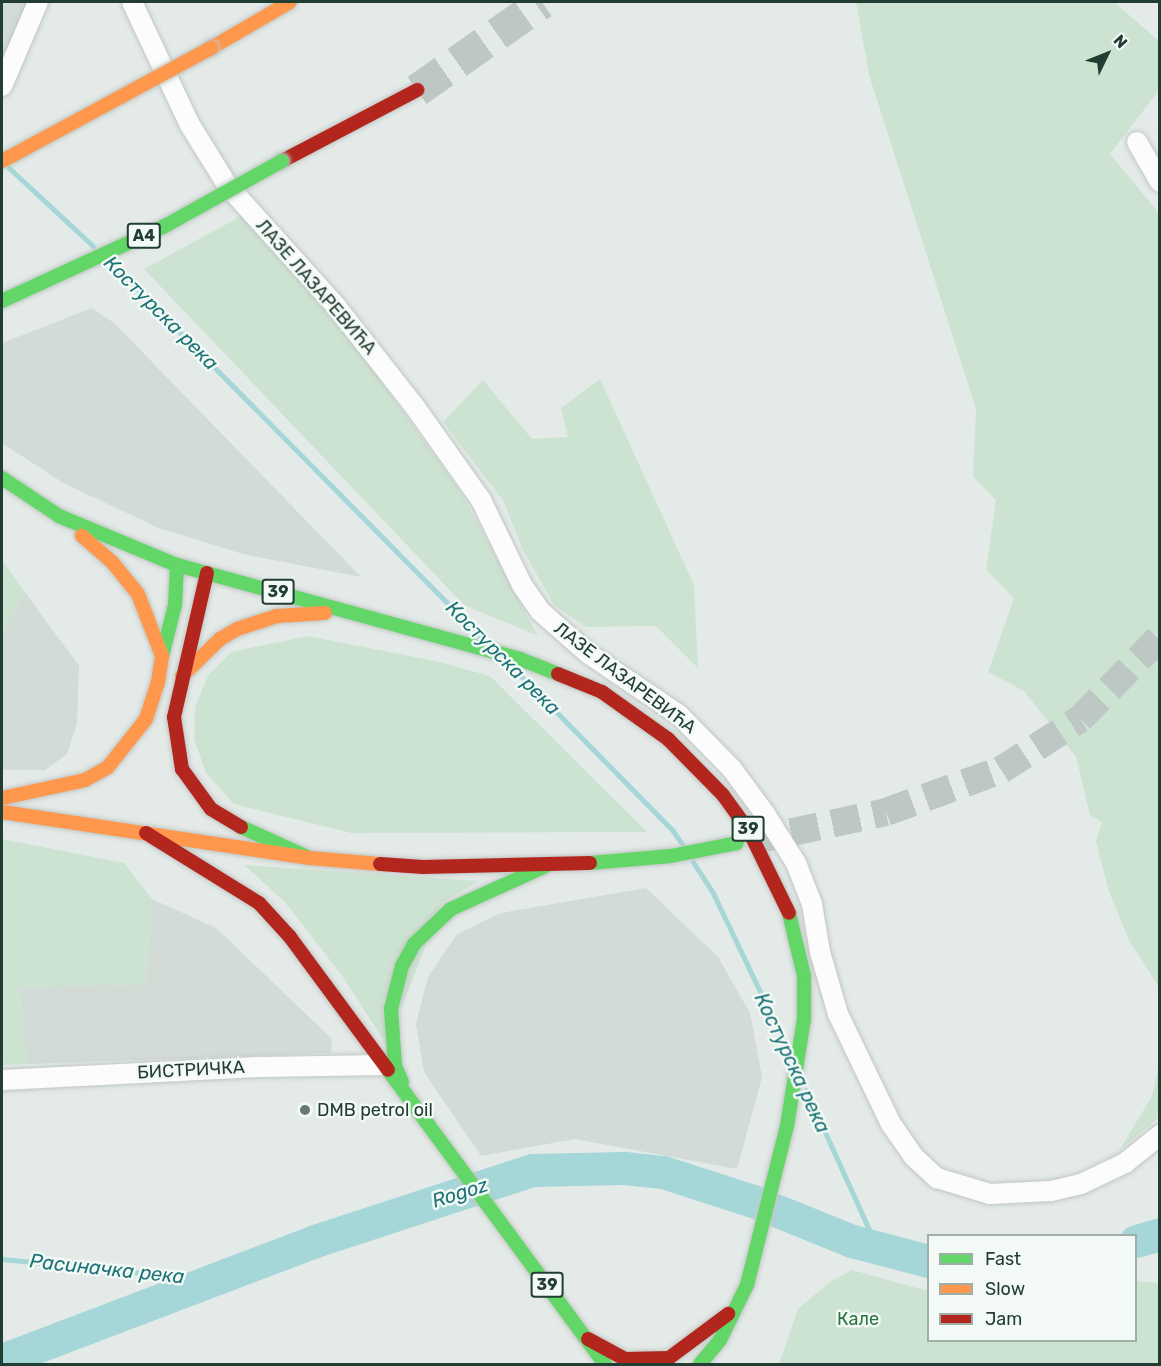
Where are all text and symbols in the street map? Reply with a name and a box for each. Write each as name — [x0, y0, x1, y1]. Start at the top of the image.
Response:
north arrow — [1077, 24, 1137, 84]
text: N — [1110, 31, 1131, 52]
street label: ЛАЗЕ ЛАЗАРЕВИЋА — [251, 215, 381, 359]
road number: A4 — [126, 223, 162, 249]
water label: Костурска река — [99, 251, 223, 375]
road number: 39 — [262, 579, 294, 605]
water label: Костурска река — [441, 596, 565, 720]
street label: ЛАЗЕ ЛАЗАРЕВИЋА — [550, 618, 700, 738]
road number: 39 — [732, 816, 764, 842]
water label: Костурска река — [749, 989, 835, 1137]
street label: БИСТРИЧКА — [137, 1056, 245, 1084]
place label: DMB petrol oil — [317, 1099, 433, 1121]
marker: DMB petrol oil — [298, 1103, 312, 1117]
water label: Rogoz — [429, 1173, 491, 1213]
legend — [927, 1234, 1137, 1342]
text: Fast — [985, 1248, 1021, 1270]
water label: Расиначка река — [28, 1249, 186, 1289]
road number: 39 — [530, 1272, 564, 1298]
text: Slow — [985, 1278, 1025, 1300]
park label: Кале — [837, 1308, 879, 1330]
text: Jam — [985, 1308, 1022, 1330]

